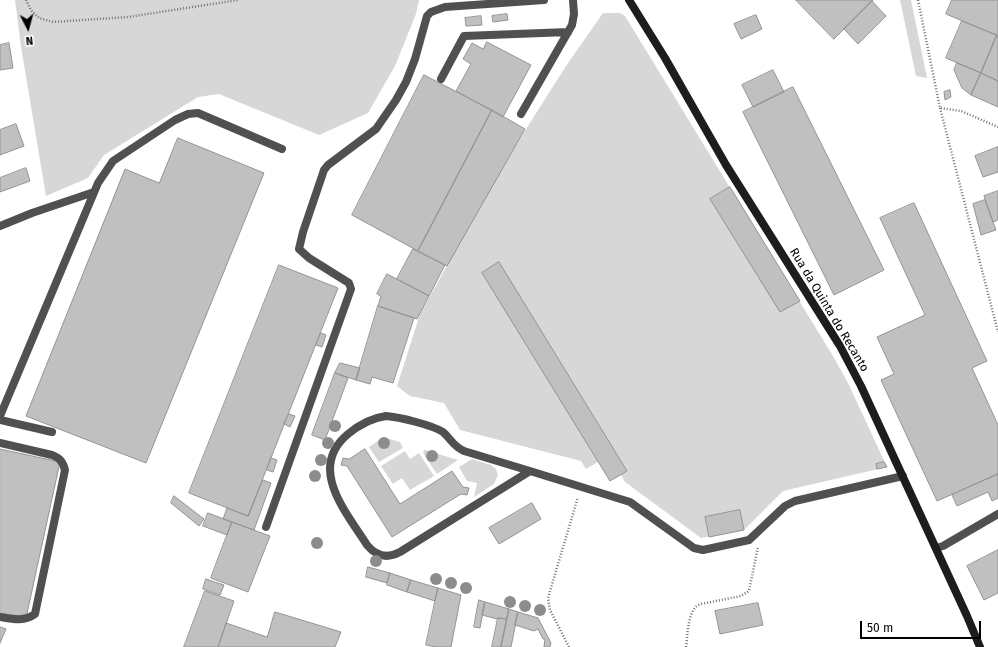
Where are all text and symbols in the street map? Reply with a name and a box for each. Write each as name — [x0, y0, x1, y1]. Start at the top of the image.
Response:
north arrow — [8, 8, 48, 48]
text: N — [25, 34, 34, 47]
street label: Rua da Quinta do Recanto — [786, 246, 872, 374]
scale bar — [862, 613, 983, 639]
text: 50 m — [867, 621, 893, 635]

